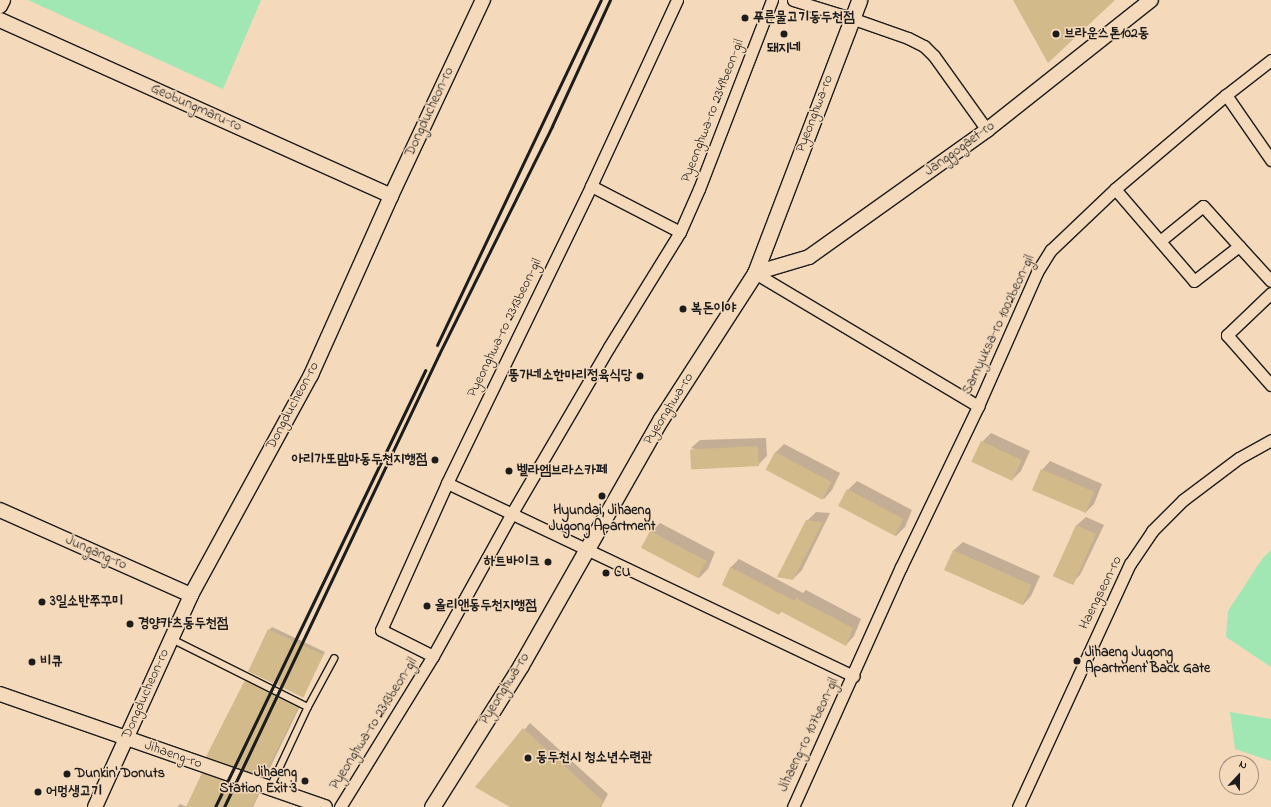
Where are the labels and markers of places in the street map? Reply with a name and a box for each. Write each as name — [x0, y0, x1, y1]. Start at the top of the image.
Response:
place label: 푸른물고기동두천점 — [753, 10, 854, 26]
marker: 푸른물고기동두천점 — [740, 13, 750, 23]
place label: 브라운스톤102동 — [1064, 26, 1149, 42]
marker: 돼지네 — [779, 29, 789, 39]
marker: 브라운스톤102동 — [1051, 29, 1061, 39]
place label: 돼지네 — [767, 41, 801, 57]
place label: 복돈이야 — [691, 301, 736, 317]
marker: 복돈이야 — [678, 304, 688, 314]
place label: 뚱가네소한마리정육식당 — [508, 368, 632, 384]
marker: 뚱가네소한마리정육식당 — [635, 371, 645, 381]
place label: 아리가또맘마동두천지행점 — [292, 452, 427, 468]
marker: 아리가또맘마동두천지행점 — [430, 455, 440, 465]
place label: 벨라엠브라스카페 — [517, 463, 607, 479]
marker: 벨라엠브라스카페 — [504, 466, 514, 476]
marker: Hyundai, Jihaeng Jugong Apartment — [597, 491, 607, 501]
place label: Hyundai, Jihaeng Jugong Apartment — [549, 503, 655, 536]
place label: 하트바이크 — [484, 554, 540, 570]
marker: 하트바이크 — [543, 557, 553, 567]
place label: CU — [614, 565, 631, 581]
marker: CU — [601, 568, 611, 578]
place label: 3일소반쭈꾸미 — [50, 594, 123, 610]
marker: 3일소반쭈꾸미 — [37, 597, 47, 607]
place label: 올리앤동두천지행점 — [435, 598, 536, 614]
marker: 올리앤동두천지행점 — [422, 601, 432, 611]
place label: 경양카츠동두천점 — [138, 616, 228, 632]
marker: 경양카츠동두천점 — [125, 619, 135, 629]
place label: Jihaeng Jugong Apartment Back Gate — [1085, 645, 1210, 678]
place label: 비큐 — [40, 654, 63, 670]
marker: Jihaeng Jugong Apartment Back Gate — [1072, 656, 1082, 666]
marker: 비큐 — [27, 657, 37, 667]
place label: 동두천시 청소년수련관 — [536, 750, 652, 766]
marker: 동두천시 청소년수련관 — [523, 753, 533, 763]
place label: Jihaeng Station Exit 3 — [220, 765, 297, 798]
place label: Dunkin' Donuts — [75, 766, 165, 782]
marker: Dunkin' Donuts — [62, 769, 72, 779]
marker: Jihaeng Station Exit 3 — [300, 776, 310, 786]
place label: 어멍생고기 — [46, 784, 102, 800]
marker: 어멍생고기 — [33, 787, 43, 797]

